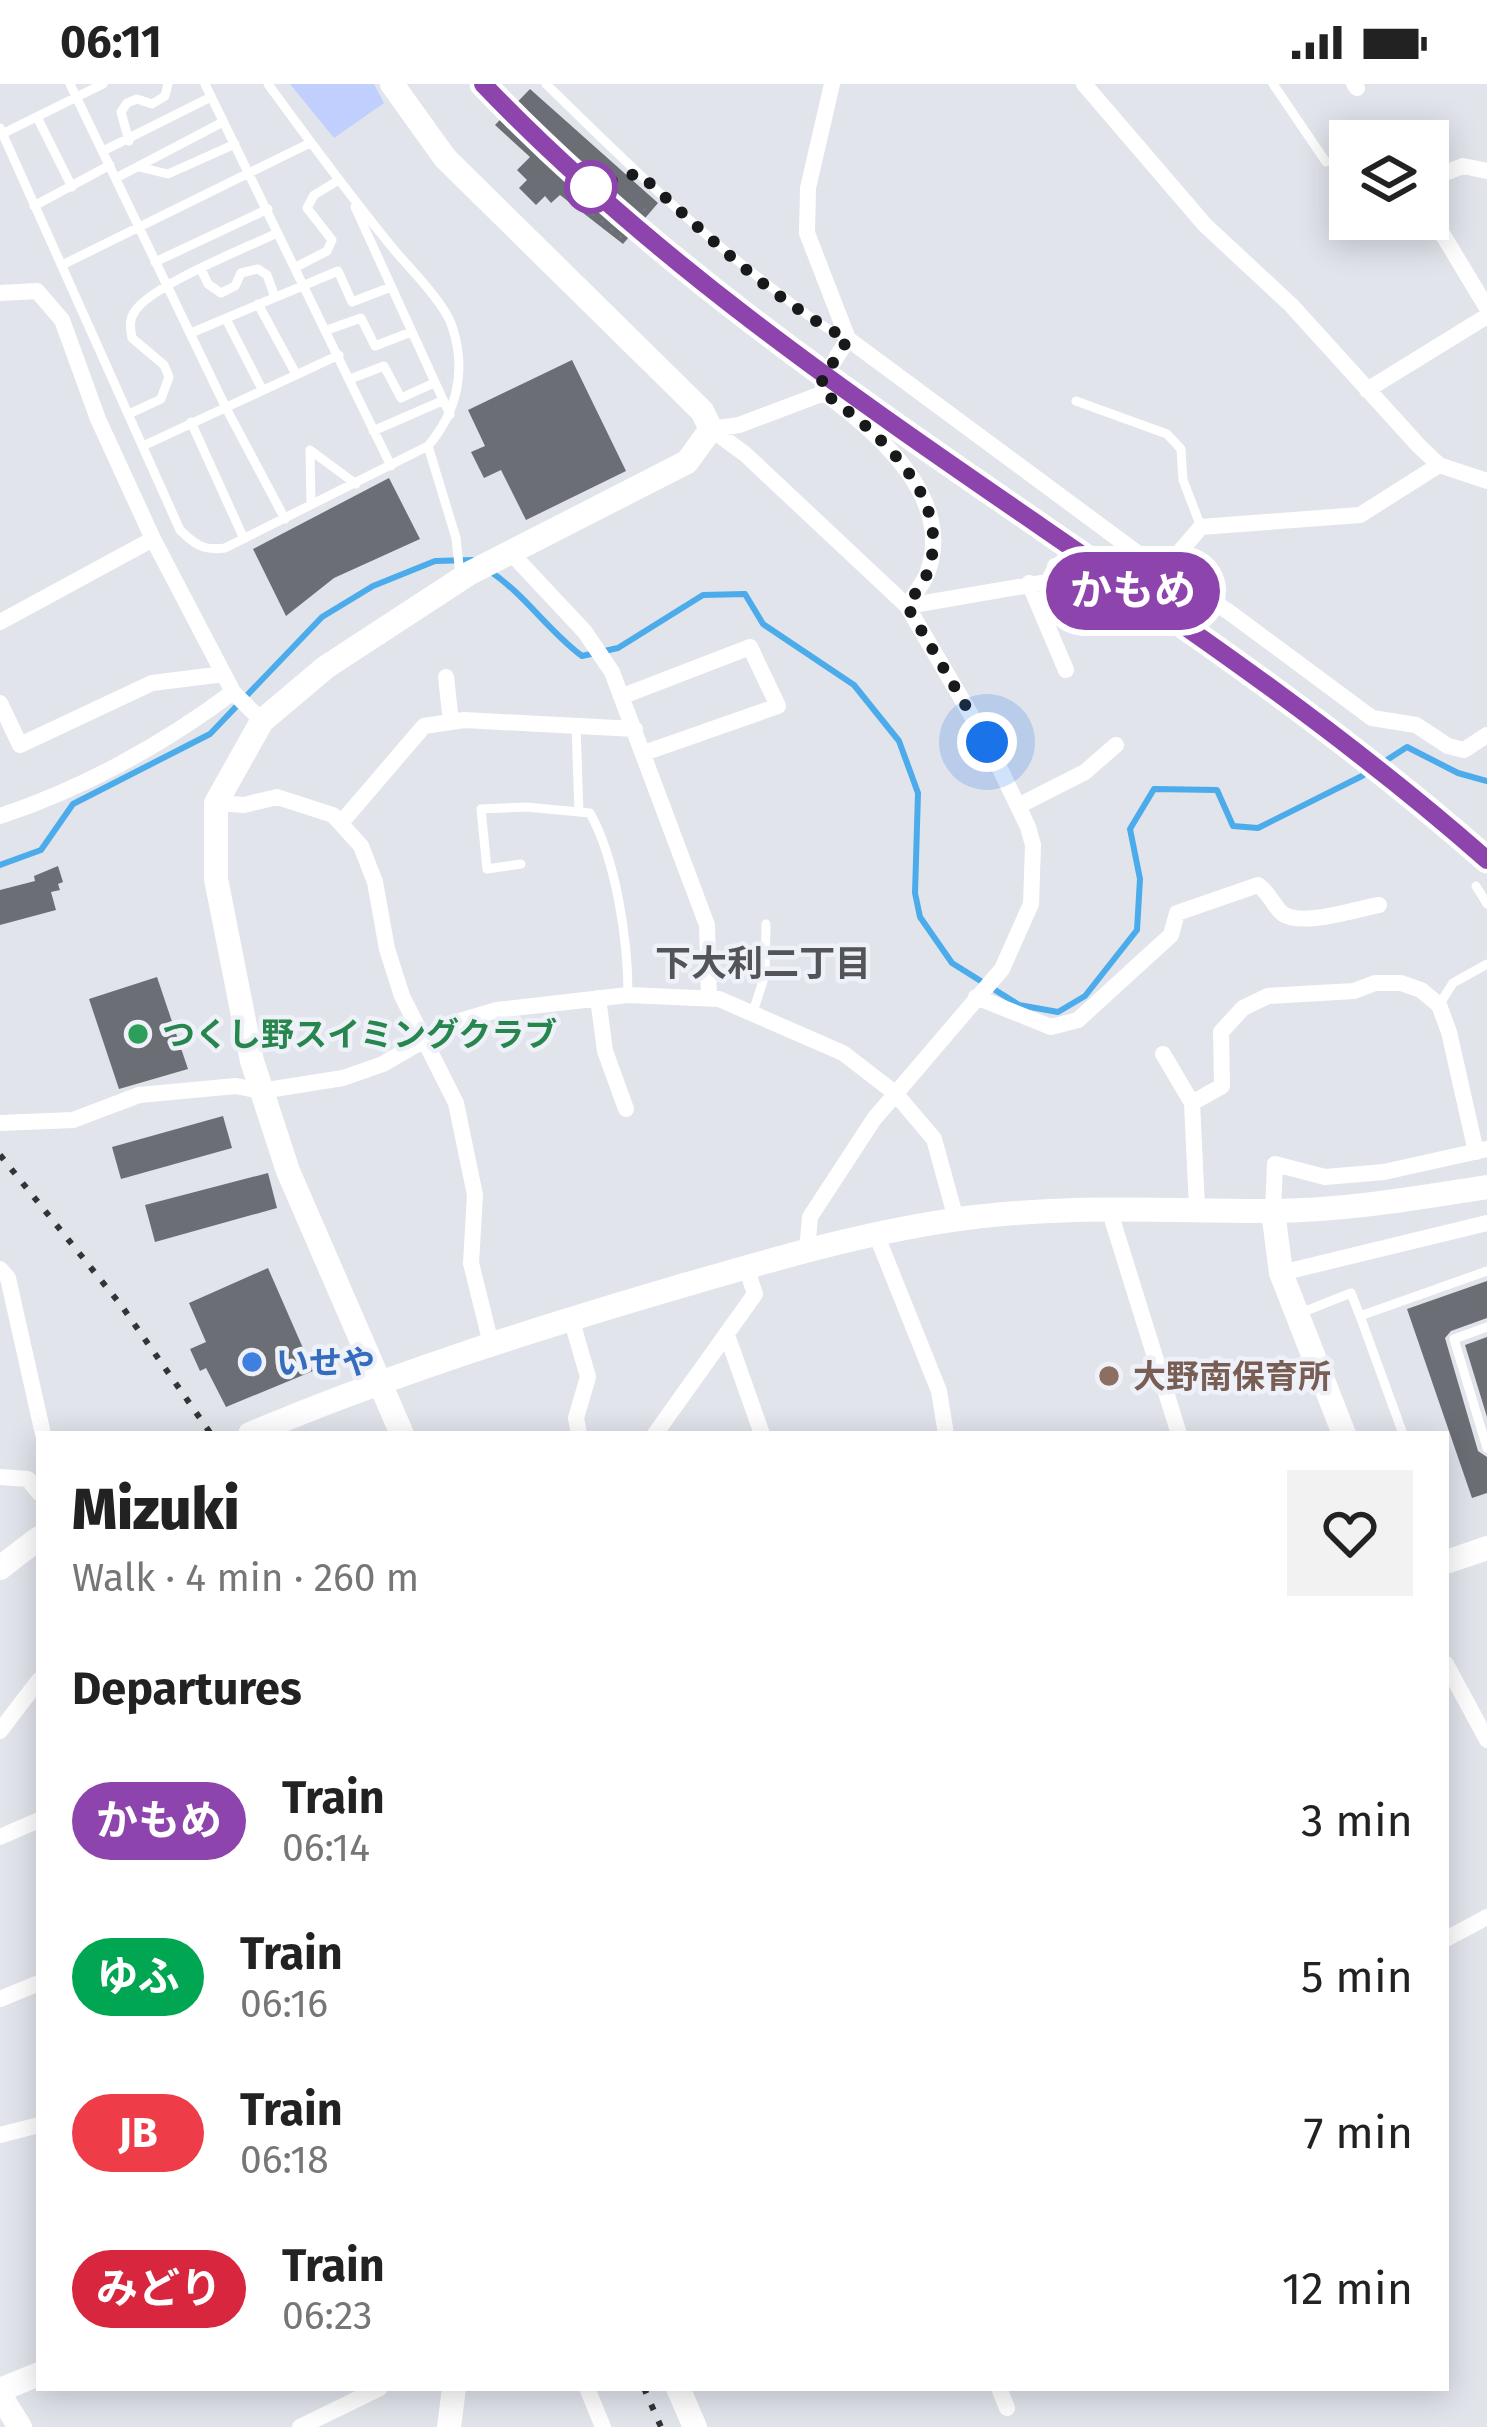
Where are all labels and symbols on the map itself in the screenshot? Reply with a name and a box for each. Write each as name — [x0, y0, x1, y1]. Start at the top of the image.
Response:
unlabelled marker — [566, 162, 616, 212]
line badge: かもめ — [1064, 552, 1202, 630]
your location — [957, 712, 1017, 772]
district label: 下大利二丁目 — [655, 942, 871, 986]
place label: つくし野スイミングクラブ — [162, 1015, 557, 1055]
marker: つくし野スイミングクラブ — [125, 1021, 151, 1047]
place label: いせや — [276, 1343, 375, 1383]
marker: いせや — [239, 1349, 265, 1375]
place label: 大野南保育所 — [1133, 1357, 1331, 1397]
marker: 大野南保育所 — [1096, 1363, 1122, 1389]

